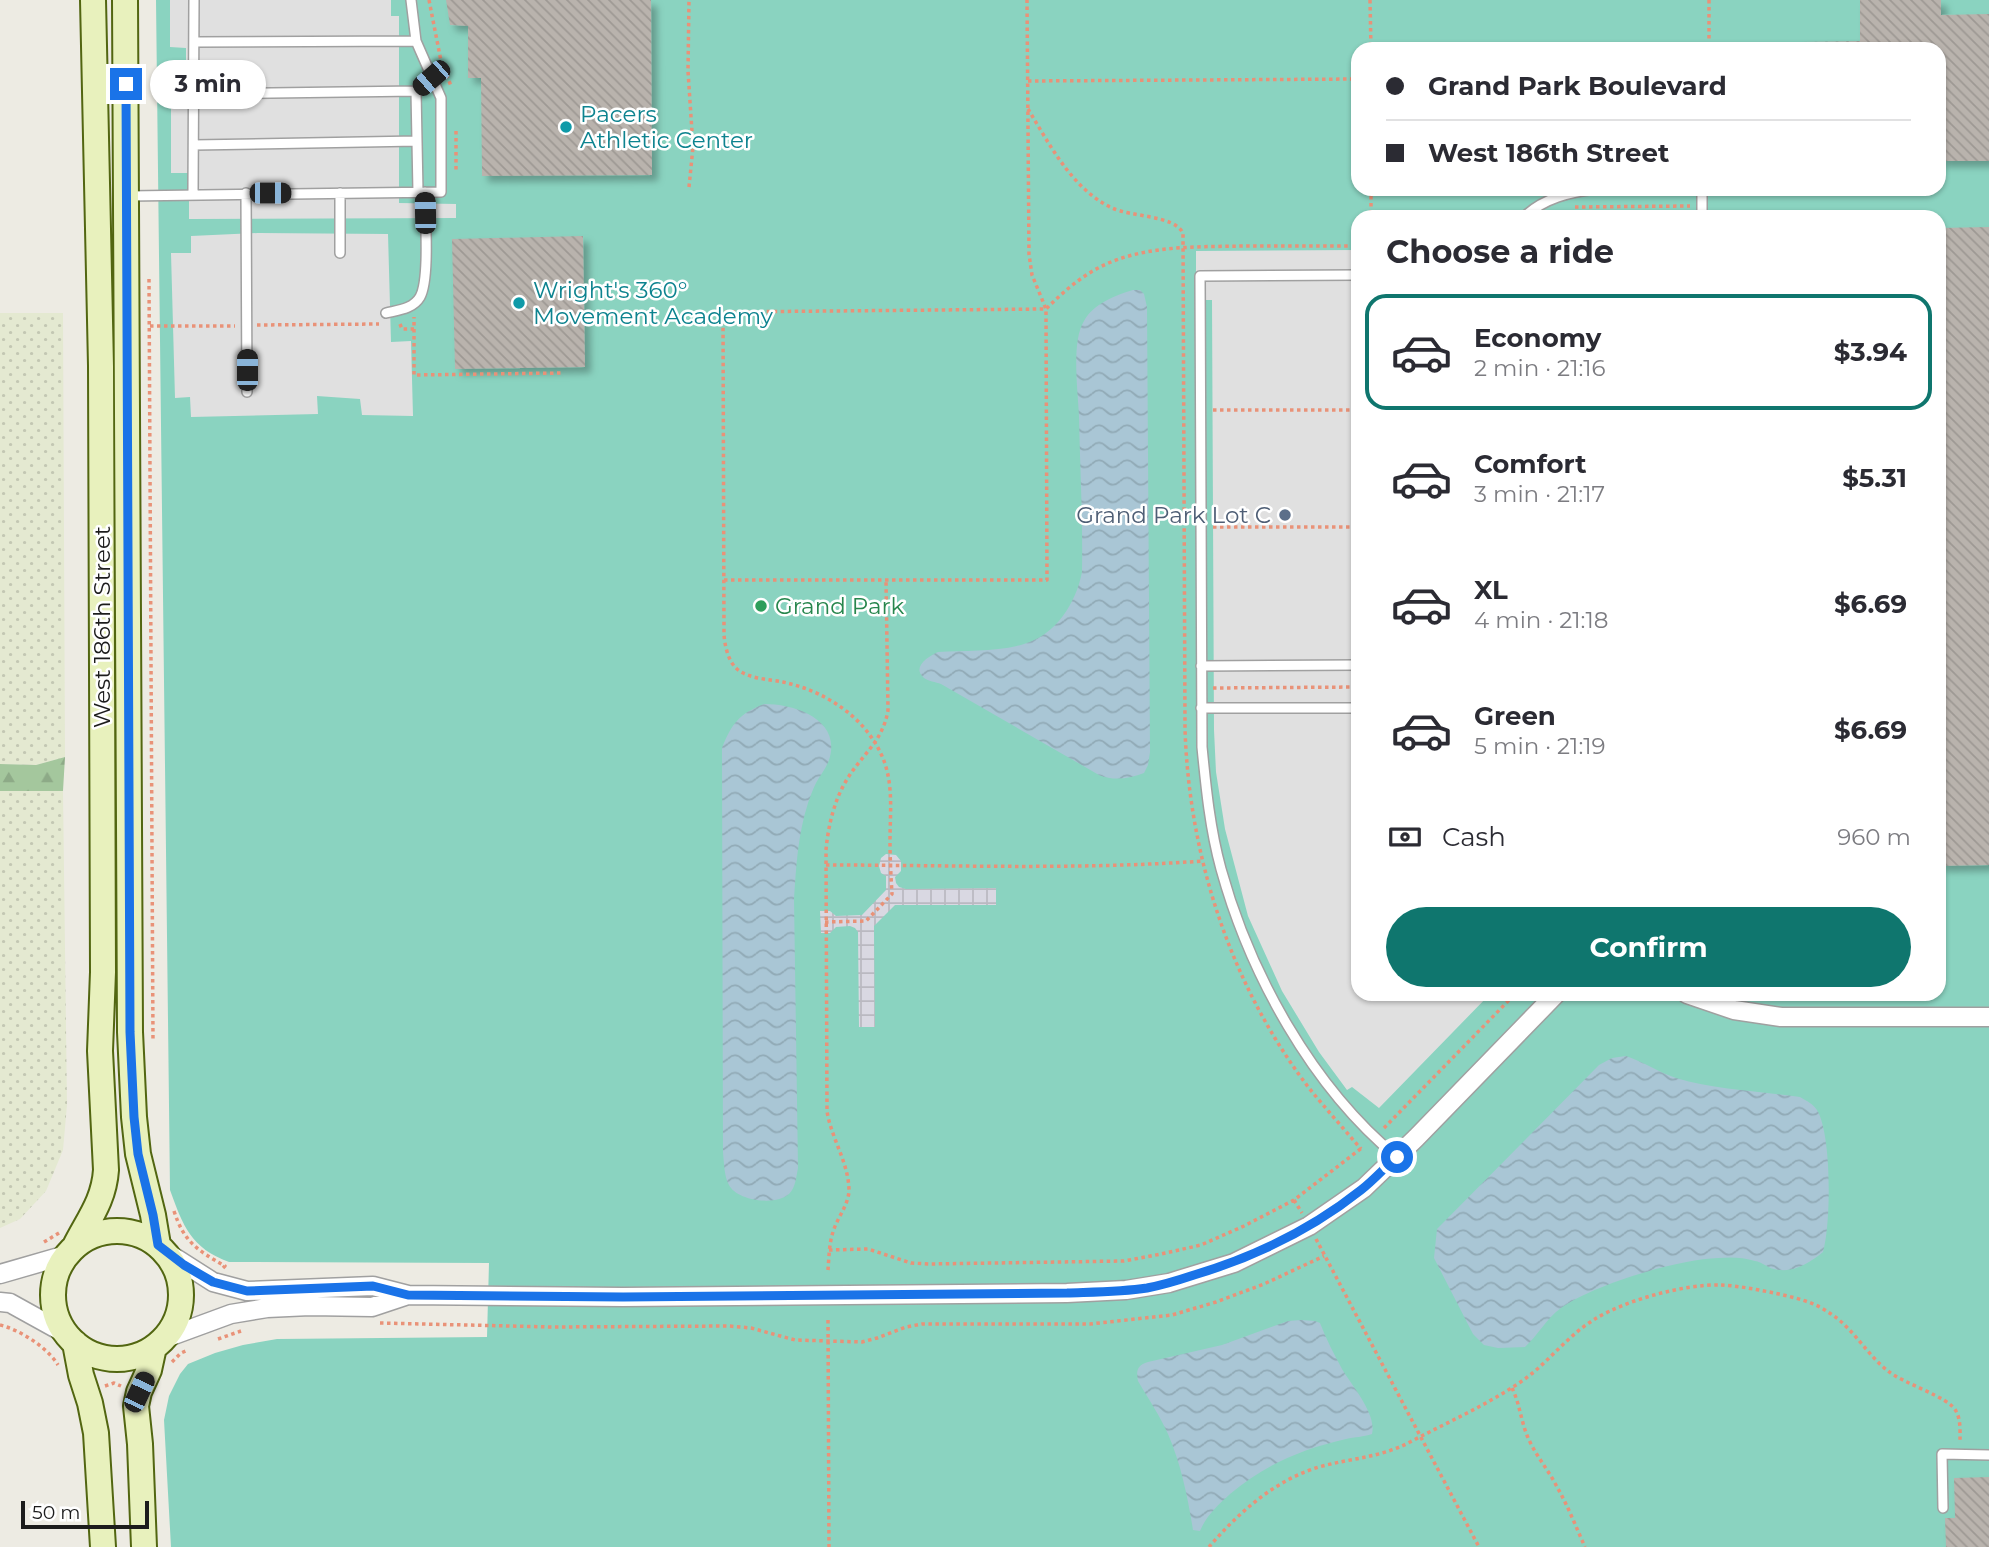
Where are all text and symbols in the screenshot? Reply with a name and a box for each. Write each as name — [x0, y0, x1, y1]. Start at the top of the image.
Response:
car — [409, 56, 454, 100]
callout: 3 min — [150, 60, 266, 108]
route end — [110, 68, 142, 100]
text: 3 min — [174, 70, 242, 98]
text: Grand Park Boulevard — [1428, 70, 1727, 102]
place label: Pacers Athletic Center — [580, 100, 753, 154]
marker: Pacers Athletic Center — [558, 119, 574, 135]
text: West 186th Street — [1428, 137, 1669, 169]
car — [250, 183, 292, 204]
car — [415, 192, 436, 234]
text: Choose a ride — [1386, 232, 1614, 271]
place label: Wright's 360° Movement Academy — [533, 276, 774, 330]
marker: Wright's 360° Movement Academy — [511, 295, 527, 311]
icon: car — [1390, 321, 1453, 384]
text: Economy — [1474, 322, 1601, 354]
text: $3.94 — [1834, 336, 1907, 368]
car — [237, 349, 258, 391]
text: 2 min · 21:16 — [1474, 354, 1606, 382]
icon: car — [1390, 447, 1453, 510]
text: Comfort — [1474, 448, 1586, 480]
text: $5.31 — [1842, 462, 1907, 494]
text: 3 min · 21:17 — [1474, 480, 1605, 508]
place label: Grand Park Lot C — [1076, 501, 1271, 529]
marker: Grand Park Lot C — [1277, 507, 1293, 523]
street label: West 186th Street — [88, 526, 116, 728]
icon: car — [1390, 573, 1453, 636]
text: XL — [1474, 574, 1508, 606]
text: $6.69 — [1834, 588, 1907, 620]
place label: Grand Park — [775, 592, 905, 620]
marker: Grand Park — [753, 598, 769, 614]
text: 4 min · 21:18 — [1474, 606, 1608, 634]
icon: car — [1390, 699, 1453, 762]
text: Green — [1474, 700, 1556, 732]
text: $6.69 — [1834, 714, 1907, 746]
text: 5 min · 21:19 — [1474, 732, 1606, 760]
icon: cash — [1386, 818, 1424, 856]
text: Cash — [1442, 821, 1506, 853]
text: 960 m — [1837, 823, 1911, 851]
button: Confirm — [1386, 907, 1911, 987]
route start — [1381, 1141, 1413, 1173]
car — [121, 1369, 158, 1415]
scale bar — [21, 1498, 149, 1530]
text: 50 m — [32, 1501, 80, 1524]

